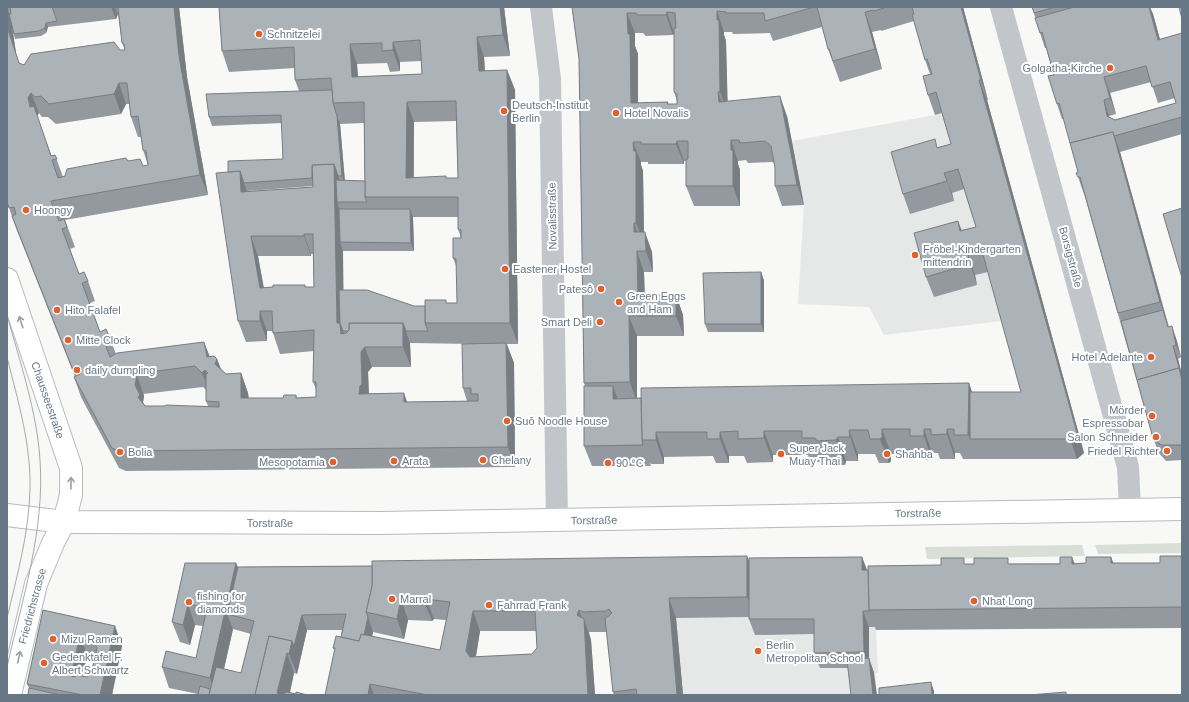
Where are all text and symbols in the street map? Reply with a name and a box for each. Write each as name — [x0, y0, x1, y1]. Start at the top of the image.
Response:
place label: Schnitzelei — [267, 28, 320, 40]
marker: Schnitzelei — [254, 29, 264, 39]
place label: Golgatha-Kirche — [1023, 62, 1102, 74]
marker: Golgatha-Kirche — [1105, 63, 1115, 73]
place label: Deutsch-Institut Berlin — [512, 99, 588, 124]
marker: Deutsch-Institut Berlin — [499, 106, 509, 116]
place label: Hotel Novalis — [624, 107, 689, 119]
marker: Hotel Novalis — [611, 108, 621, 118]
street label: Novalisstraße — [545, 182, 559, 250]
place label: Hoongy — [34, 204, 72, 216]
marker: Hoongy — [21, 205, 31, 215]
street label: Borsigstraße — [1057, 225, 1085, 289]
place label: Fröbel-Kindergarten mittendrin — [923, 243, 1021, 268]
marker: Fröbel-Kindergarten mittendrin — [910, 250, 920, 260]
place label: Eastener Hostel — [513, 263, 591, 275]
marker: Eastener Hostel — [500, 264, 510, 274]
place label: Patesô — [559, 283, 593, 295]
marker: Patesô — [596, 284, 606, 294]
place label: Green Eggs and Ham — [627, 290, 686, 315]
marker: Green Eggs and Ham — [614, 297, 624, 307]
place label: Hito Falafel — [65, 304, 121, 316]
marker: Hito Falafel — [52, 305, 62, 315]
one-way arrow — [17, 315, 24, 328]
place label: Smart Deli — [541, 316, 592, 328]
marker: Smart Deli — [595, 317, 605, 327]
place label: Mitte Clock — [76, 334, 131, 346]
marker: Mitte Clock — [63, 335, 73, 345]
place label: Hotel Adelante — [1071, 351, 1143, 363]
marker: Hotel Adelante — [1146, 352, 1156, 362]
street label: Chausseestraße — [29, 360, 67, 440]
place label: daily dumpling — [85, 364, 155, 376]
marker: daily dumpling — [72, 365, 82, 375]
place label: Mörder Espressobar — [1082, 404, 1144, 429]
marker: Mörder Espressobar — [1147, 411, 1157, 421]
place label: Suō Noodle House — [515, 415, 607, 427]
marker: Suō Noodle House — [502, 416, 512, 426]
place label: Salon Schneider — [1067, 431, 1148, 443]
marker: Salon Schneider — [1151, 432, 1161, 442]
place label: Super Jack Muay Thai — [789, 442, 845, 467]
place label: Friedel Richter — [1087, 445, 1159, 457]
place label: Bolia — [128, 446, 153, 458]
marker: Friedel Richter — [1162, 446, 1172, 456]
marker: Bolia — [115, 447, 125, 457]
place label: Shahba — [895, 448, 934, 460]
marker: Super Jack Muay Thai — [776, 449, 786, 459]
marker: Shahba — [882, 449, 892, 459]
place label: Chelany — [491, 454, 532, 466]
place label: Arata — [402, 455, 429, 467]
marker: Chelany — [478, 455, 488, 465]
place label: Mesopotamia — [259, 456, 326, 468]
marker: Arata — [389, 456, 399, 466]
marker: Mesopotamia — [328, 457, 338, 467]
place label: 90 °C — [616, 457, 644, 469]
marker: 90 °C — [603, 458, 613, 468]
one-way arrow — [67, 477, 75, 490]
street label: Torstraße — [895, 507, 941, 519]
street label: Torstraße — [571, 514, 617, 526]
street label: Torstraße — [247, 517, 293, 529]
street label: Friedrichstrasse — [16, 567, 48, 645]
place label: fishing for diamonds — [197, 590, 245, 615]
place label: Marral — [400, 593, 431, 605]
marker: Marral — [387, 594, 397, 604]
place label: Nhat Long — [982, 595, 1033, 607]
marker: Nhat Long — [969, 596, 979, 606]
marker: fishing for diamonds — [184, 597, 194, 607]
place label: Fahrrad Frank — [497, 599, 567, 611]
marker: Fahrrad Frank — [484, 600, 494, 610]
place label: Mizu Ramen — [61, 633, 123, 645]
marker: Mizu Ramen — [48, 634, 58, 644]
place label: Berlin Metropolitan School — [766, 639, 863, 664]
marker: Berlin Metropolitan School — [753, 646, 763, 656]
one-way arrow — [15, 651, 23, 664]
place label: Gedenktafel F. Albert Schwartz — [52, 651, 129, 676]
marker: Gedenktafel F. Albert Schwartz — [39, 658, 49, 668]

